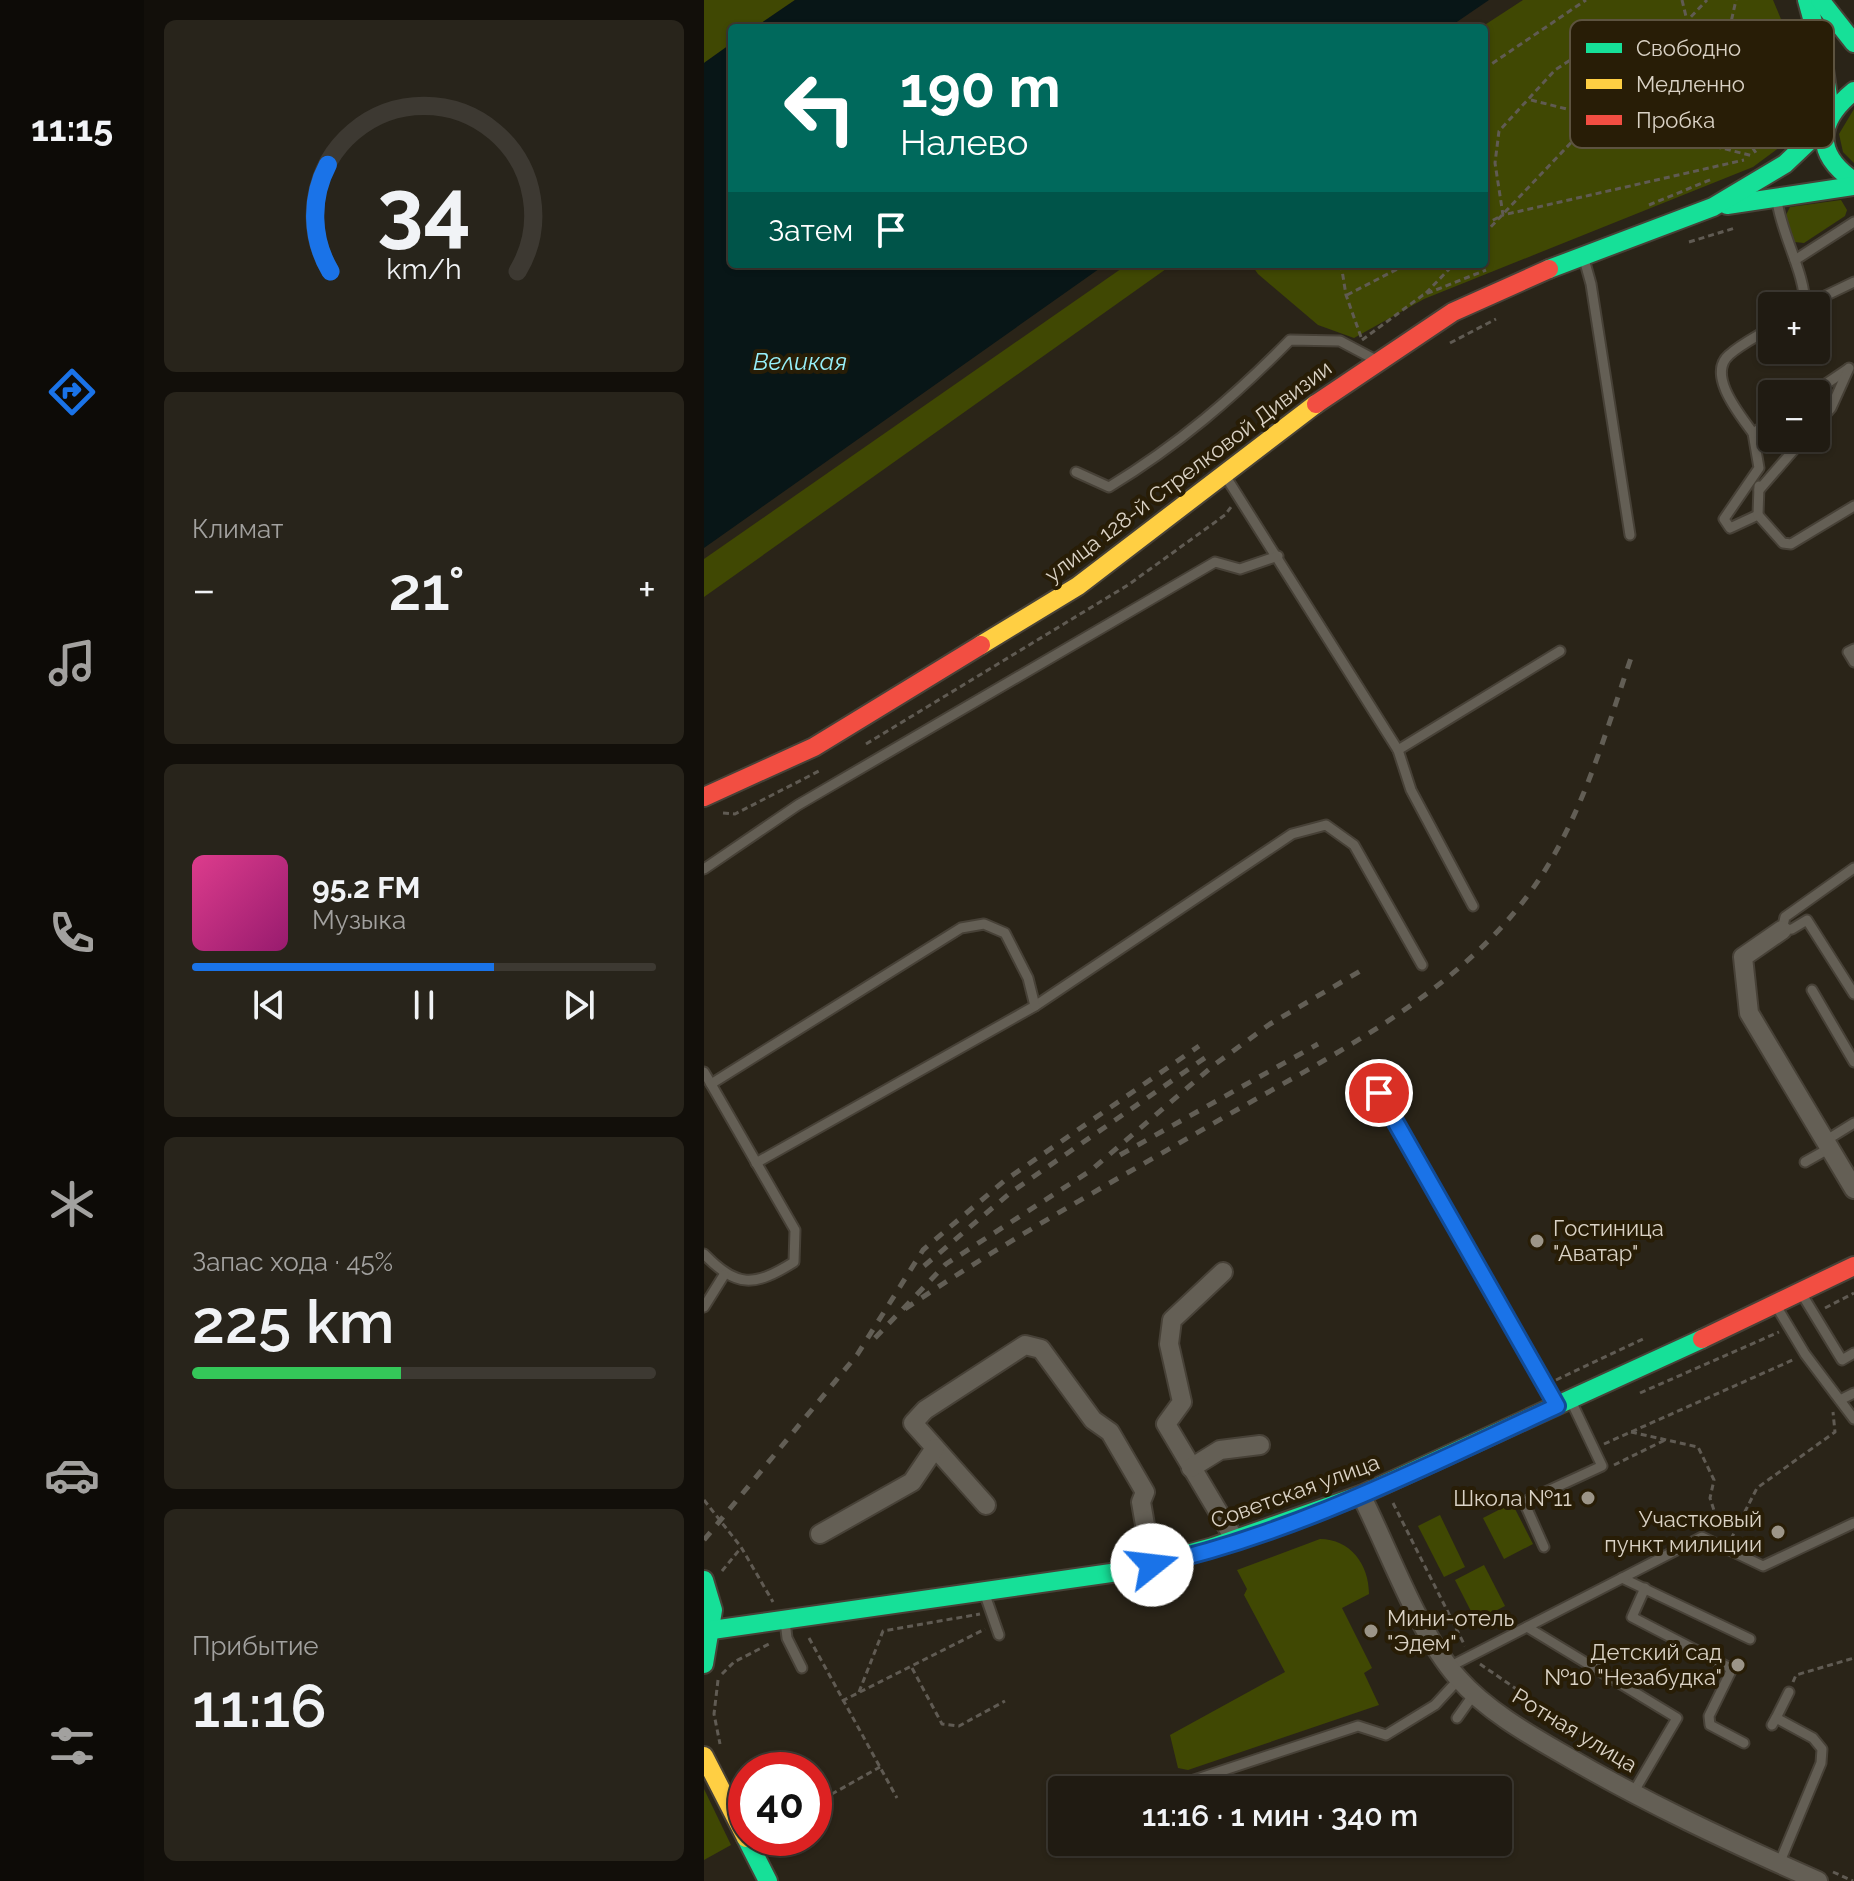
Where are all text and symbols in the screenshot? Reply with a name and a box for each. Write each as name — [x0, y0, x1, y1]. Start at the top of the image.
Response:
legend — [1570, 20, 1834, 148]
text: Свободно — [1636, 35, 1741, 61]
text: 190 m — [900, 54, 1061, 120]
icon: left — [768, 56, 872, 160]
text: Медленно — [1636, 71, 1745, 97]
text: 11:15 — [31, 107, 113, 149]
text: Пробка — [1636, 107, 1715, 133]
text: Налево — [900, 121, 1028, 163]
text: 34 — [377, 160, 471, 257]
icon: arrive — [869, 208, 913, 252]
text: Затем — [768, 213, 853, 248]
text: km/h — [386, 252, 462, 286]
map controls — [1758, 292, 1830, 452]
button: + — [1758, 292, 1830, 364]
water label: Великая — [753, 347, 847, 376]
street label: улица 128-й Стрелковой Дивизии — [1039, 355, 1337, 587]
icon: directions — [44, 364, 100, 420]
button: − — [1758, 380, 1830, 452]
text: Климат — [192, 514, 283, 544]
text: 21° — [388, 554, 465, 624]
text: − — [192, 564, 216, 615]
text: + — [638, 564, 656, 615]
icon: music — [44, 635, 100, 691]
text: 95.2 FM — [312, 870, 420, 905]
icon: phone — [44, 905, 100, 961]
text: Музыка — [312, 905, 406, 935]
icon: previous — [247, 983, 291, 1027]
icon: pause — [402, 983, 446, 1027]
icon: next — [557, 983, 601, 1027]
pin — [1345, 1059, 1413, 1127]
icon: arrive — [1357, 1071, 1401, 1115]
icon: climate — [44, 1176, 100, 1232]
place label: Гостиница "Аватар" — [1553, 1215, 1664, 1266]
marker: Гостиница "Аватар" — [1528, 1232, 1546, 1250]
text: Запас хода · 45% — [192, 1247, 393, 1277]
text: 225 km — [192, 1287, 394, 1357]
icon: car — [44, 1447, 100, 1503]
street label: Советская улица — [1207, 1448, 1383, 1534]
place label: Школа №11 — [1453, 1485, 1572, 1511]
marker: Школа №11 — [1579, 1489, 1597, 1507]
place label: Участковый пункт милиции — [1604, 1506, 1762, 1557]
position arrow — [1110, 1523, 1194, 1607]
marker: Участковый пункт милиции — [1769, 1523, 1787, 1541]
place label: Мини-отель "Эдем" — [1387, 1605, 1515, 1656]
marker: Мини-отель "Эдем" — [1362, 1622, 1380, 1640]
text: Прибытие — [192, 1631, 319, 1661]
place label: Детский сад №10 "Незабудка" — [1544, 1639, 1722, 1690]
marker: Детский сад №10 "Незабудка" — [1729, 1656, 1747, 1674]
text: 11:16 — [192, 1671, 327, 1741]
street label: Ротная улица — [1508, 1683, 1642, 1777]
icon: filters — [44, 1718, 100, 1774]
speed limit sign: 40 — [728, 1752, 832, 1856]
text: 11:16 · 1 мин · 340 m — [1142, 1798, 1418, 1833]

